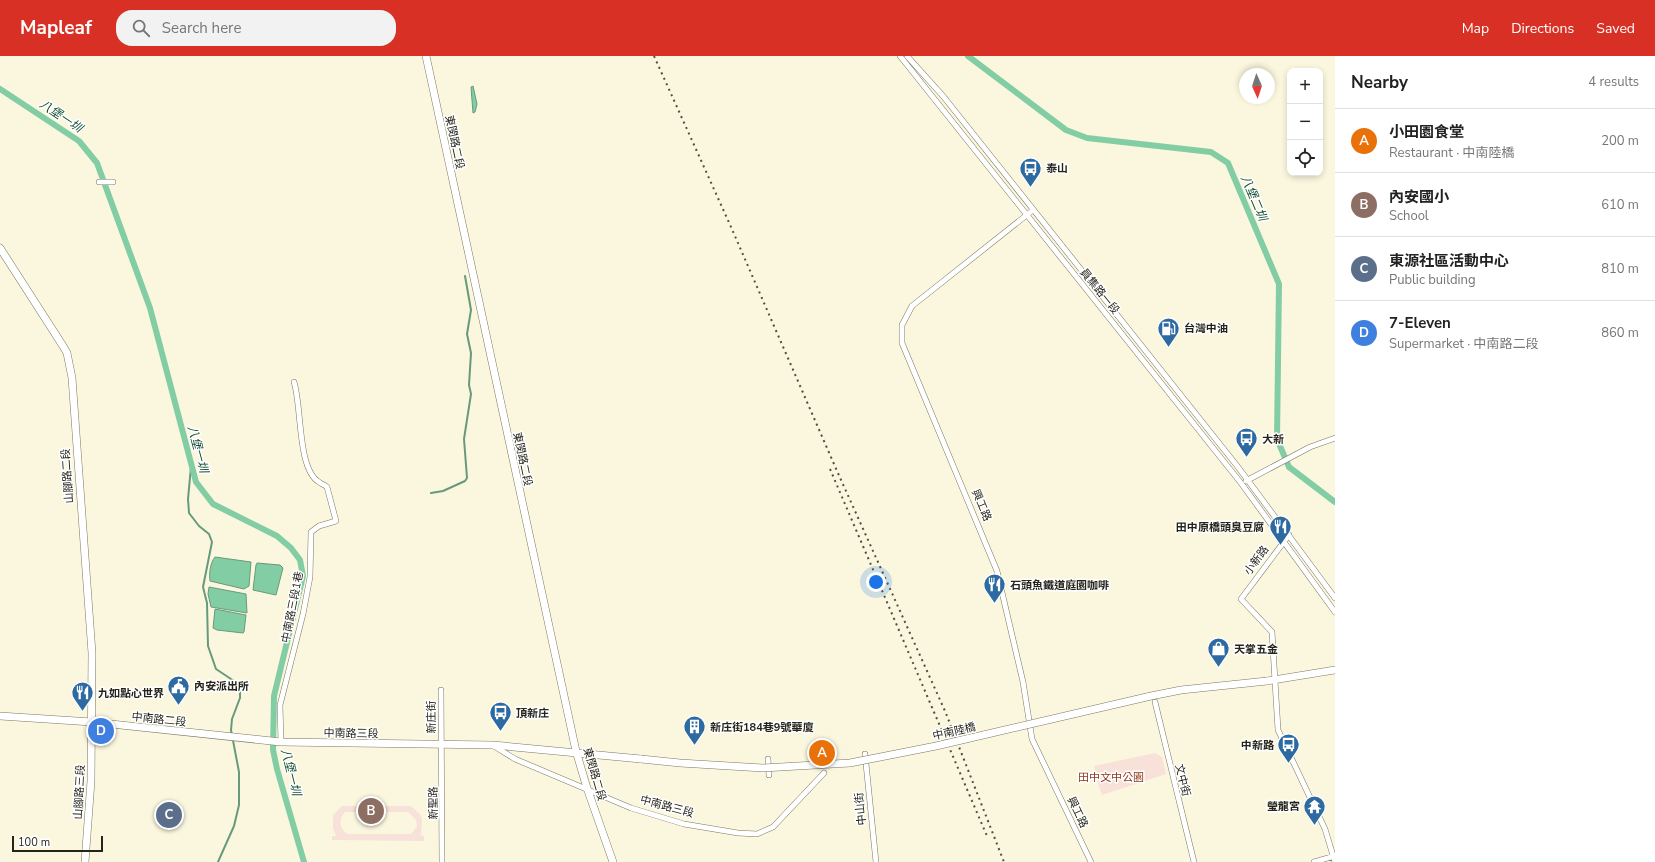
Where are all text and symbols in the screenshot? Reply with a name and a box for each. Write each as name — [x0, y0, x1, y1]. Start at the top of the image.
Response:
search box — [116, 10, 396, 46]
text: Mapleaf — [20, 15, 92, 41]
icon: search — [130, 17, 152, 39]
text: Search here — [162, 18, 241, 38]
text: Map — [1462, 19, 1489, 38]
text: Directions — [1511, 19, 1574, 38]
text: Saved — [1596, 19, 1635, 38]
north arrow — [1239, 68, 1275, 104]
map controls — [1287, 68, 1323, 176]
button: + — [1287, 68, 1323, 104]
text: Nearby — [1351, 71, 1408, 94]
text: 4 results — [1588, 73, 1639, 91]
water label: 八堡一圳 — [37, 96, 87, 137]
button: − — [1287, 104, 1323, 140]
street label: 東閔路二段 — [441, 114, 468, 171]
text: 小田園食堂 — [1389, 122, 1464, 142]
text: A — [1359, 132, 1369, 150]
text: 200 m — [1601, 132, 1639, 150]
button: locate — [1287, 140, 1323, 176]
text: Restaurant · 中南陸橋 — [1389, 144, 1514, 162]
bus stop icon: 泰山 — [1017, 155, 1043, 188]
place label: 泰山 — [1046, 161, 1068, 176]
water label: 八堡二圳 — [1237, 173, 1272, 225]
text: 內安國小 — [1389, 187, 1449, 207]
text: B — [1360, 196, 1368, 214]
text: 610 m — [1601, 196, 1639, 214]
text: School — [1389, 207, 1429, 225]
text: 東源社區活動中心 — [1389, 251, 1509, 271]
text: C — [1360, 260, 1368, 278]
text: 810 m — [1601, 260, 1639, 278]
street label: 員集路一段 — [1076, 265, 1123, 317]
text: Public building — [1389, 271, 1476, 289]
text: 7-Eleven — [1389, 313, 1451, 333]
fuel station icon: 台灣中油 — [1156, 315, 1182, 348]
place label: 台灣中油 — [1184, 321, 1228, 336]
text: D — [1359, 324, 1369, 342]
text: 860 m — [1601, 324, 1639, 342]
text: Supermarket · 中南路二段 — [1389, 335, 1539, 353]
water label: 八堡一圳 — [184, 424, 212, 476]
bus stop icon: 大新 — [1234, 426, 1260, 459]
street label: 東閔路二段 — [509, 431, 536, 488]
place label: 大新 — [1262, 432, 1284, 447]
street label: 山腳路二段 — [58, 448, 77, 504]
street label: 興工路 — [968, 487, 995, 523]
restaurant icon: 田中原橋頭臭豆腐 — [1267, 514, 1293, 547]
place label: 田中原橋頭臭豆腐 — [1176, 520, 1264, 535]
street label: 小新路 — [1241, 543, 1272, 578]
street label: 中南路三段1巷 — [278, 570, 307, 644]
your location — [866, 572, 886, 592]
restaurant icon: 石頭魚鐵道庭園咖啡 — [981, 572, 1007, 605]
place label: 石頭魚鐵道庭園咖啡 — [1010, 578, 1109, 593]
shop icon: 天掌五金 — [1206, 636, 1232, 669]
place label: 天掌五金 — [1234, 642, 1278, 657]
public building icon: 內安派出所 — [166, 673, 192, 706]
place label: 內安派出所 — [194, 679, 249, 694]
restaurant icon: 九如點心世界 — [70, 680, 96, 713]
place label: 九如點心世界 — [98, 686, 164, 701]
street label: 新庄街 — [424, 700, 439, 734]
bus stop icon: 頂新庄 — [488, 700, 514, 733]
place label: 頂新庄 — [516, 706, 549, 721]
street label: 中南路二段 — [131, 709, 187, 730]
building icon: 新庄街184巷9號華廈 — [681, 714, 707, 747]
pin: D — [88, 716, 114, 746]
street label: 中南陸橋 — [931, 719, 977, 744]
place label: 新庄街184巷9號華廈 — [710, 720, 813, 735]
street label: 中南路三段 — [323, 726, 379, 741]
bus stop icon: 中新路 — [1276, 732, 1302, 765]
pin: A — [809, 738, 835, 768]
place label: 中新路 — [1241, 738, 1275, 753]
street label: 東閔路二段 — [580, 746, 609, 803]
water label: 八堡一圳 — [277, 747, 305, 799]
street label: 文中街 — [1171, 762, 1194, 798]
street label: 山腳路三段 — [71, 764, 88, 820]
park label: 田中文中公園 — [1078, 770, 1144, 785]
street label: 新聖路 — [426, 786, 441, 820]
street label: 中南路三段 — [638, 792, 695, 821]
street label: 中山街 — [851, 792, 870, 826]
temple icon: 瑩龍宮 — [1302, 793, 1328, 826]
street label: 興工路 — [1064, 794, 1092, 830]
pin: B — [358, 796, 384, 826]
place label: 瑩龍宮 — [1267, 799, 1300, 814]
pin: C — [156, 800, 182, 830]
scale bar — [12, 834, 103, 853]
text: 100 m — [18, 835, 50, 850]

